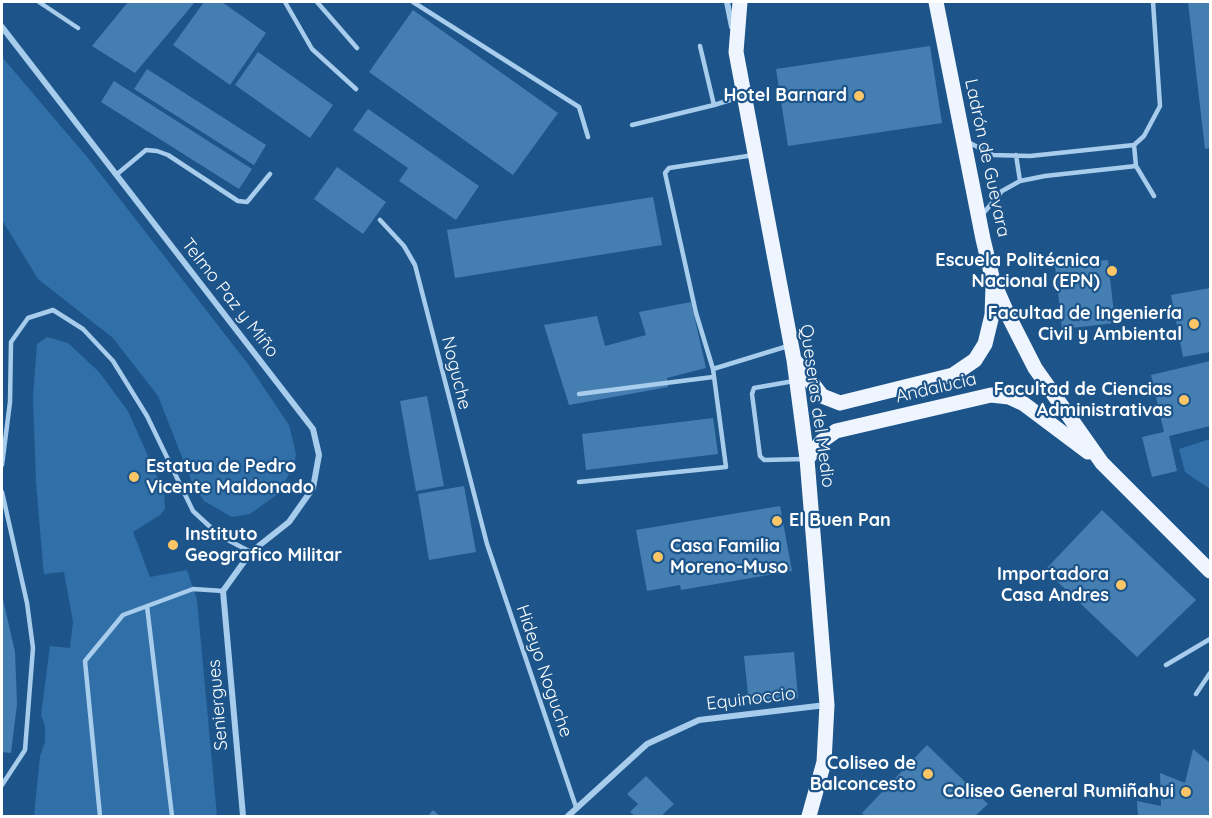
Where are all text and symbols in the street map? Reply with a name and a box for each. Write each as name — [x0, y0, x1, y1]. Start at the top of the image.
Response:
street label: Ladrón de Guevara — [960, 77, 1014, 239]
place label: Hotel Barnard — [723, 85, 847, 107]
marker: Hotel Barnard — [852, 89, 866, 103]
street label: Telmo Paz y Miño — [177, 234, 283, 362]
place label: Escuela Politécnica Nacional (EPN) — [935, 250, 1100, 292]
marker: Escuela Politécnica Nacional (EPN) — [1105, 264, 1119, 278]
place label: Facultad de Ingeniería Civil y Ambiental — [988, 303, 1182, 346]
marker: Facultad de Ingeniería Civil y Ambiental — [1187, 317, 1201, 331]
street label: Queseras del Medio — [795, 323, 839, 489]
street label: Noguche — [436, 334, 476, 412]
street label: Andalucia — [894, 368, 978, 408]
place label: Facultad de Ciencias Administrativas — [994, 379, 1172, 422]
marker: Facultad de Ciencias Administrativas — [1177, 393, 1191, 407]
place label: Estatua de Pedro Vicente Maldonado — [146, 456, 314, 498]
marker: Estatua de Pedro Vicente Maldonado — [127, 470, 141, 484]
place label: El Buen Pan — [789, 510, 891, 532]
marker: El Buen Pan — [770, 514, 784, 528]
place label: Instituto Geografico Militar — [185, 524, 342, 566]
place label: Casa Familia Moreno-Muso — [670, 536, 788, 578]
marker: Instituto Geografico Militar — [166, 538, 180, 552]
marker: Casa Familia Moreno-Muso — [651, 550, 665, 564]
place label: Importadora Casa Andres — [997, 564, 1109, 606]
marker: Importadora Casa Andres — [1114, 578, 1128, 592]
street label: Hideyo Noguche — [511, 602, 577, 740]
street label: Seniergues — [203, 659, 233, 751]
street label: Equinoccio — [705, 683, 797, 715]
place label: Coliseo de Balconcesto — [810, 753, 916, 795]
marker: Coliseo de Balconcesto — [921, 767, 935, 781]
place label: Coliseo General Rumiñahui — [943, 781, 1174, 803]
marker: Coliseo General Rumiñahui — [1179, 785, 1193, 799]

